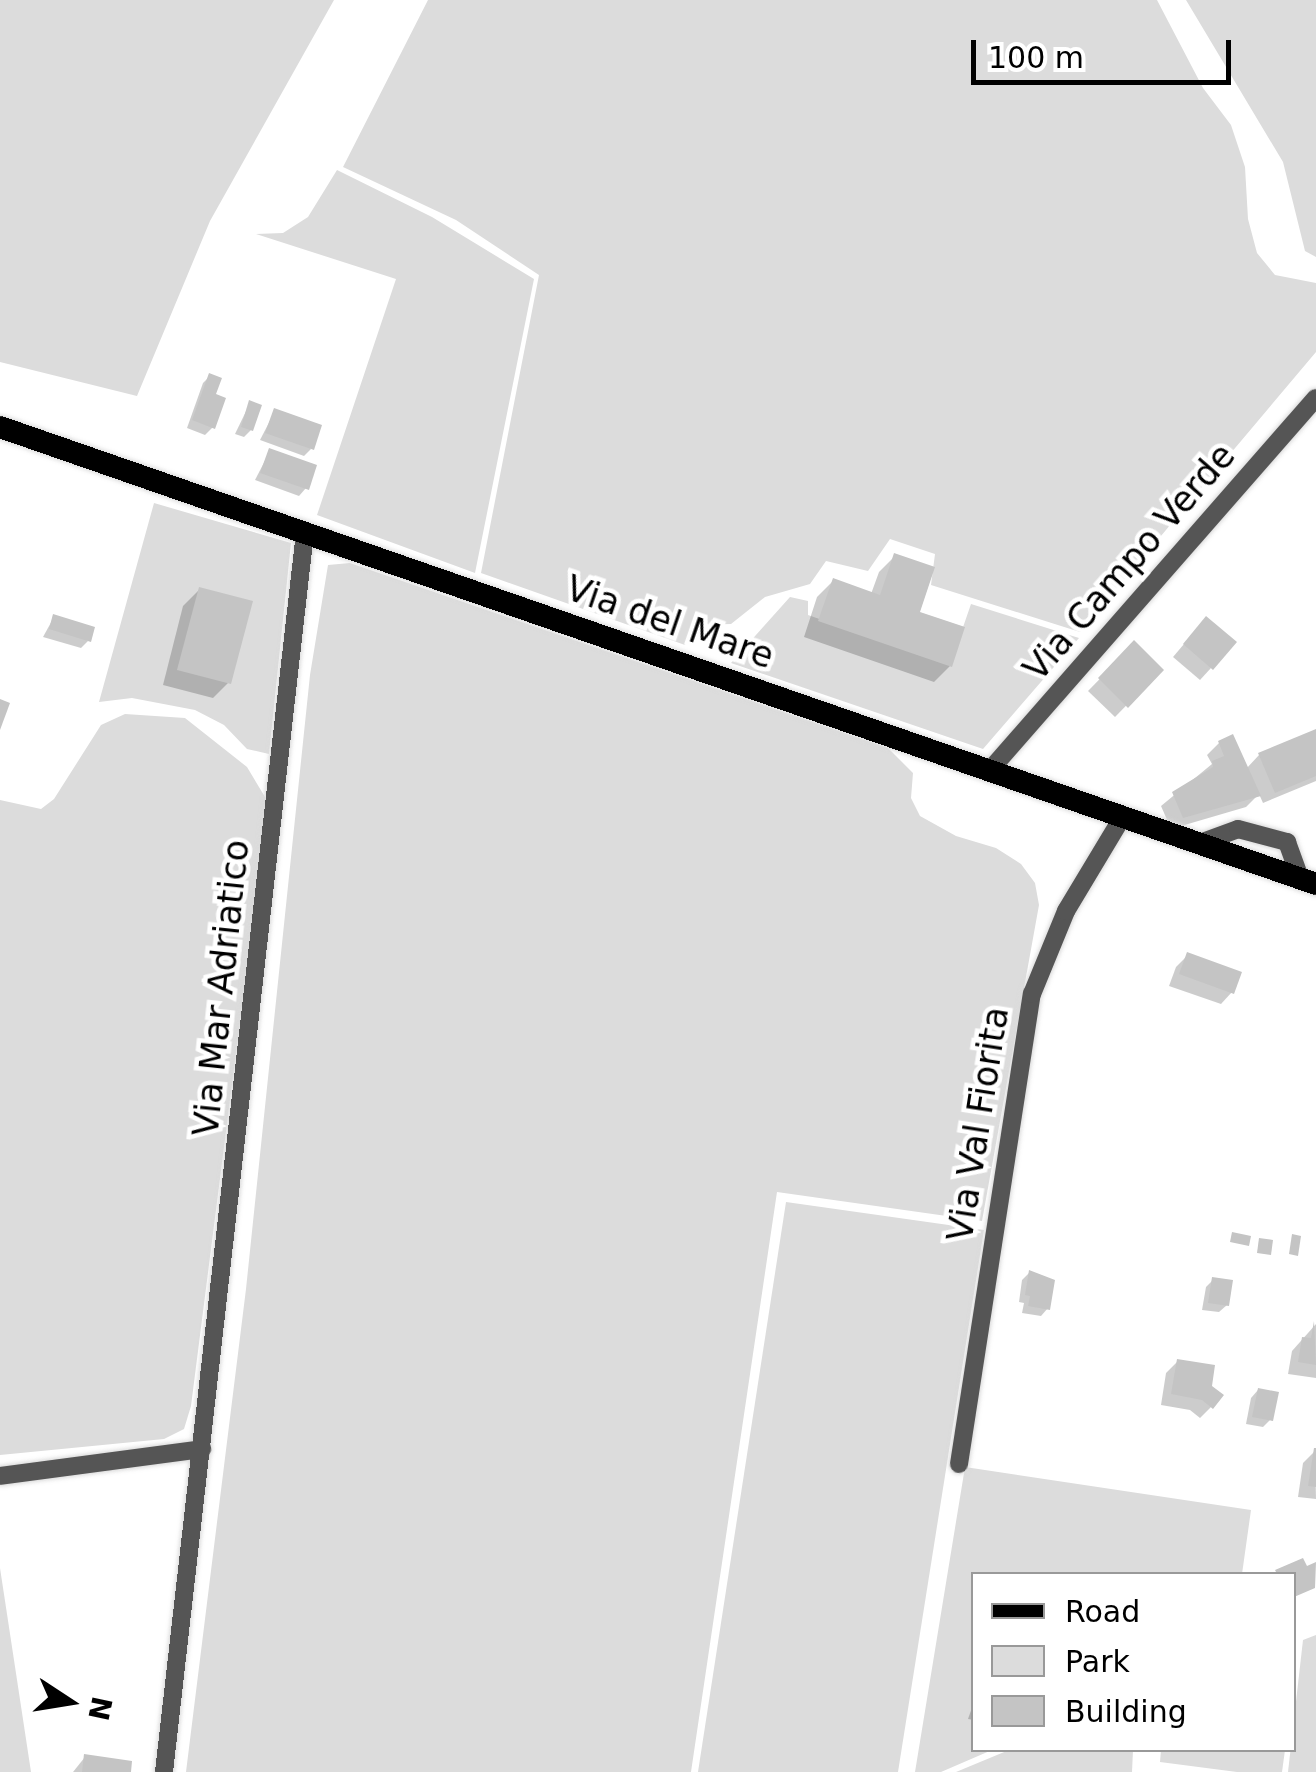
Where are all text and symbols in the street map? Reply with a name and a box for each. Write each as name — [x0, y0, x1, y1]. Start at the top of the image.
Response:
scale bar — [976, 20, 1236, 82]
text: 100 m — [988, 40, 1084, 75]
street label: Via Campo Verde — [1015, 435, 1243, 689]
street label: Via del Mare — [561, 567, 779, 677]
street label: Via Mar Adriatico — [185, 838, 257, 1138]
street label: Via Val Fiorita — [939, 1004, 1017, 1244]
legend — [971, 1572, 1296, 1752]
text: Road — [1065, 1594, 1140, 1629]
text: Park — [1065, 1644, 1130, 1679]
north arrow — [20, 1652, 120, 1752]
text: N — [81, 1693, 118, 1723]
text: Building — [1065, 1694, 1187, 1729]

